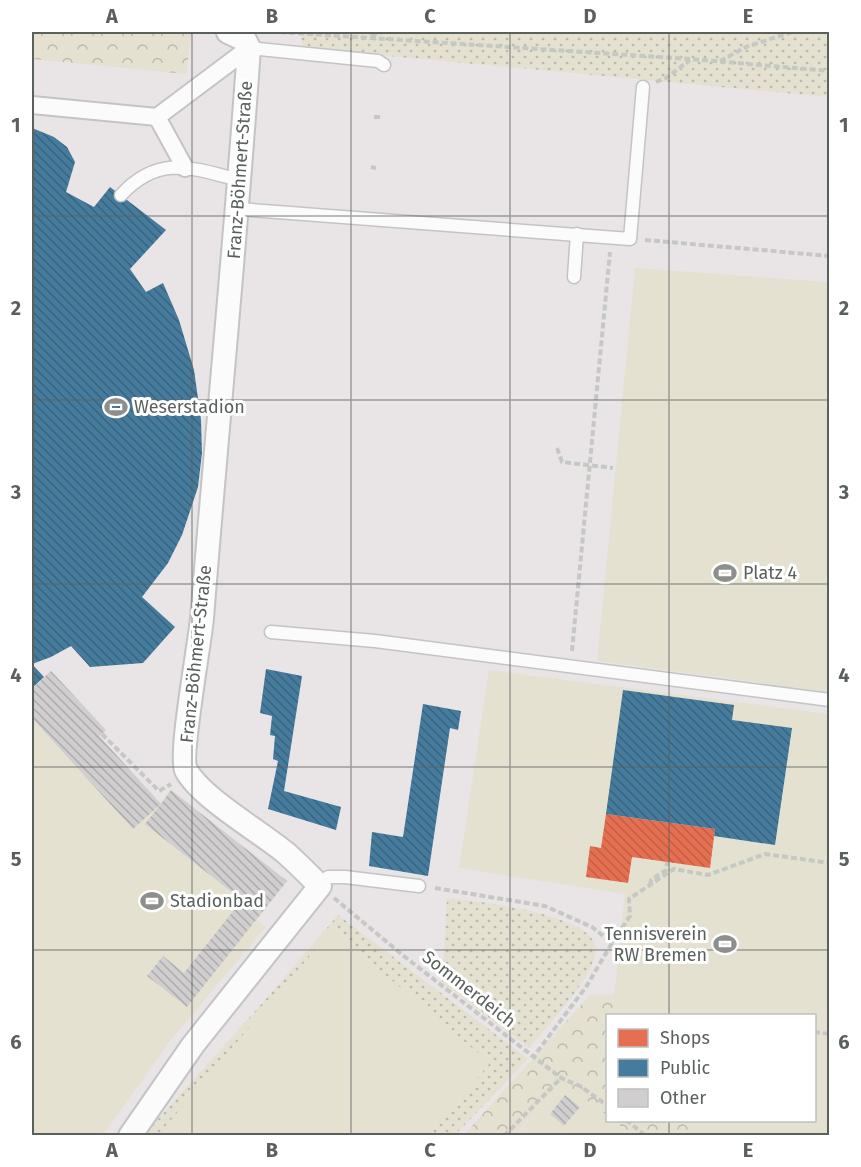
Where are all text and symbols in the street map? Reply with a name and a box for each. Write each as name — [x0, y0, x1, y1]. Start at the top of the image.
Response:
text: A — [105, 4, 119, 28]
text: B — [266, 4, 278, 28]
text: C — [424, 4, 436, 28]
text: D — [583, 4, 597, 28]
text: E — [743, 4, 753, 28]
street label: Franz-Böhmert-Straße — [223, 80, 257, 260]
text: 1 — [11, 113, 21, 137]
text: 1 — [839, 113, 849, 137]
text: 2 — [11, 296, 21, 320]
text: 2 — [839, 296, 849, 320]
sports icon: Weserstadion — [103, 394, 129, 420]
place label: Weserstadion — [134, 396, 245, 418]
text: 3 — [10, 480, 21, 504]
text: 3 — [838, 480, 849, 504]
sports icon: Platz 4 — [712, 560, 738, 586]
place label: Platz 4 — [743, 562, 797, 584]
street label: Franz-Böhmert-Straße — [176, 564, 216, 744]
text: 4 — [10, 663, 22, 687]
text: 4 — [838, 663, 850, 687]
text: 5 — [11, 847, 22, 871]
text: 5 — [839, 847, 850, 871]
sports icon: Stadionbad — [139, 888, 165, 914]
place label: Stadionbad — [170, 890, 264, 912]
place label: Tennisverein RW Bremen — [604, 923, 707, 966]
sports icon: Tennisverein RW Bremen — [712, 931, 738, 957]
street label: Sommerdeich — [418, 946, 520, 1032]
legend — [606, 1014, 816, 1122]
text: Shops — [660, 1027, 710, 1049]
text: 6 — [10, 1030, 22, 1054]
text: 6 — [838, 1030, 850, 1054]
text: Public — [660, 1057, 710, 1079]
text: Other — [660, 1087, 706, 1109]
text: A — [105, 1138, 119, 1162]
text: B — [266, 1138, 278, 1162]
text: C — [424, 1138, 436, 1162]
text: D — [583, 1138, 597, 1162]
text: E — [743, 1138, 753, 1162]

